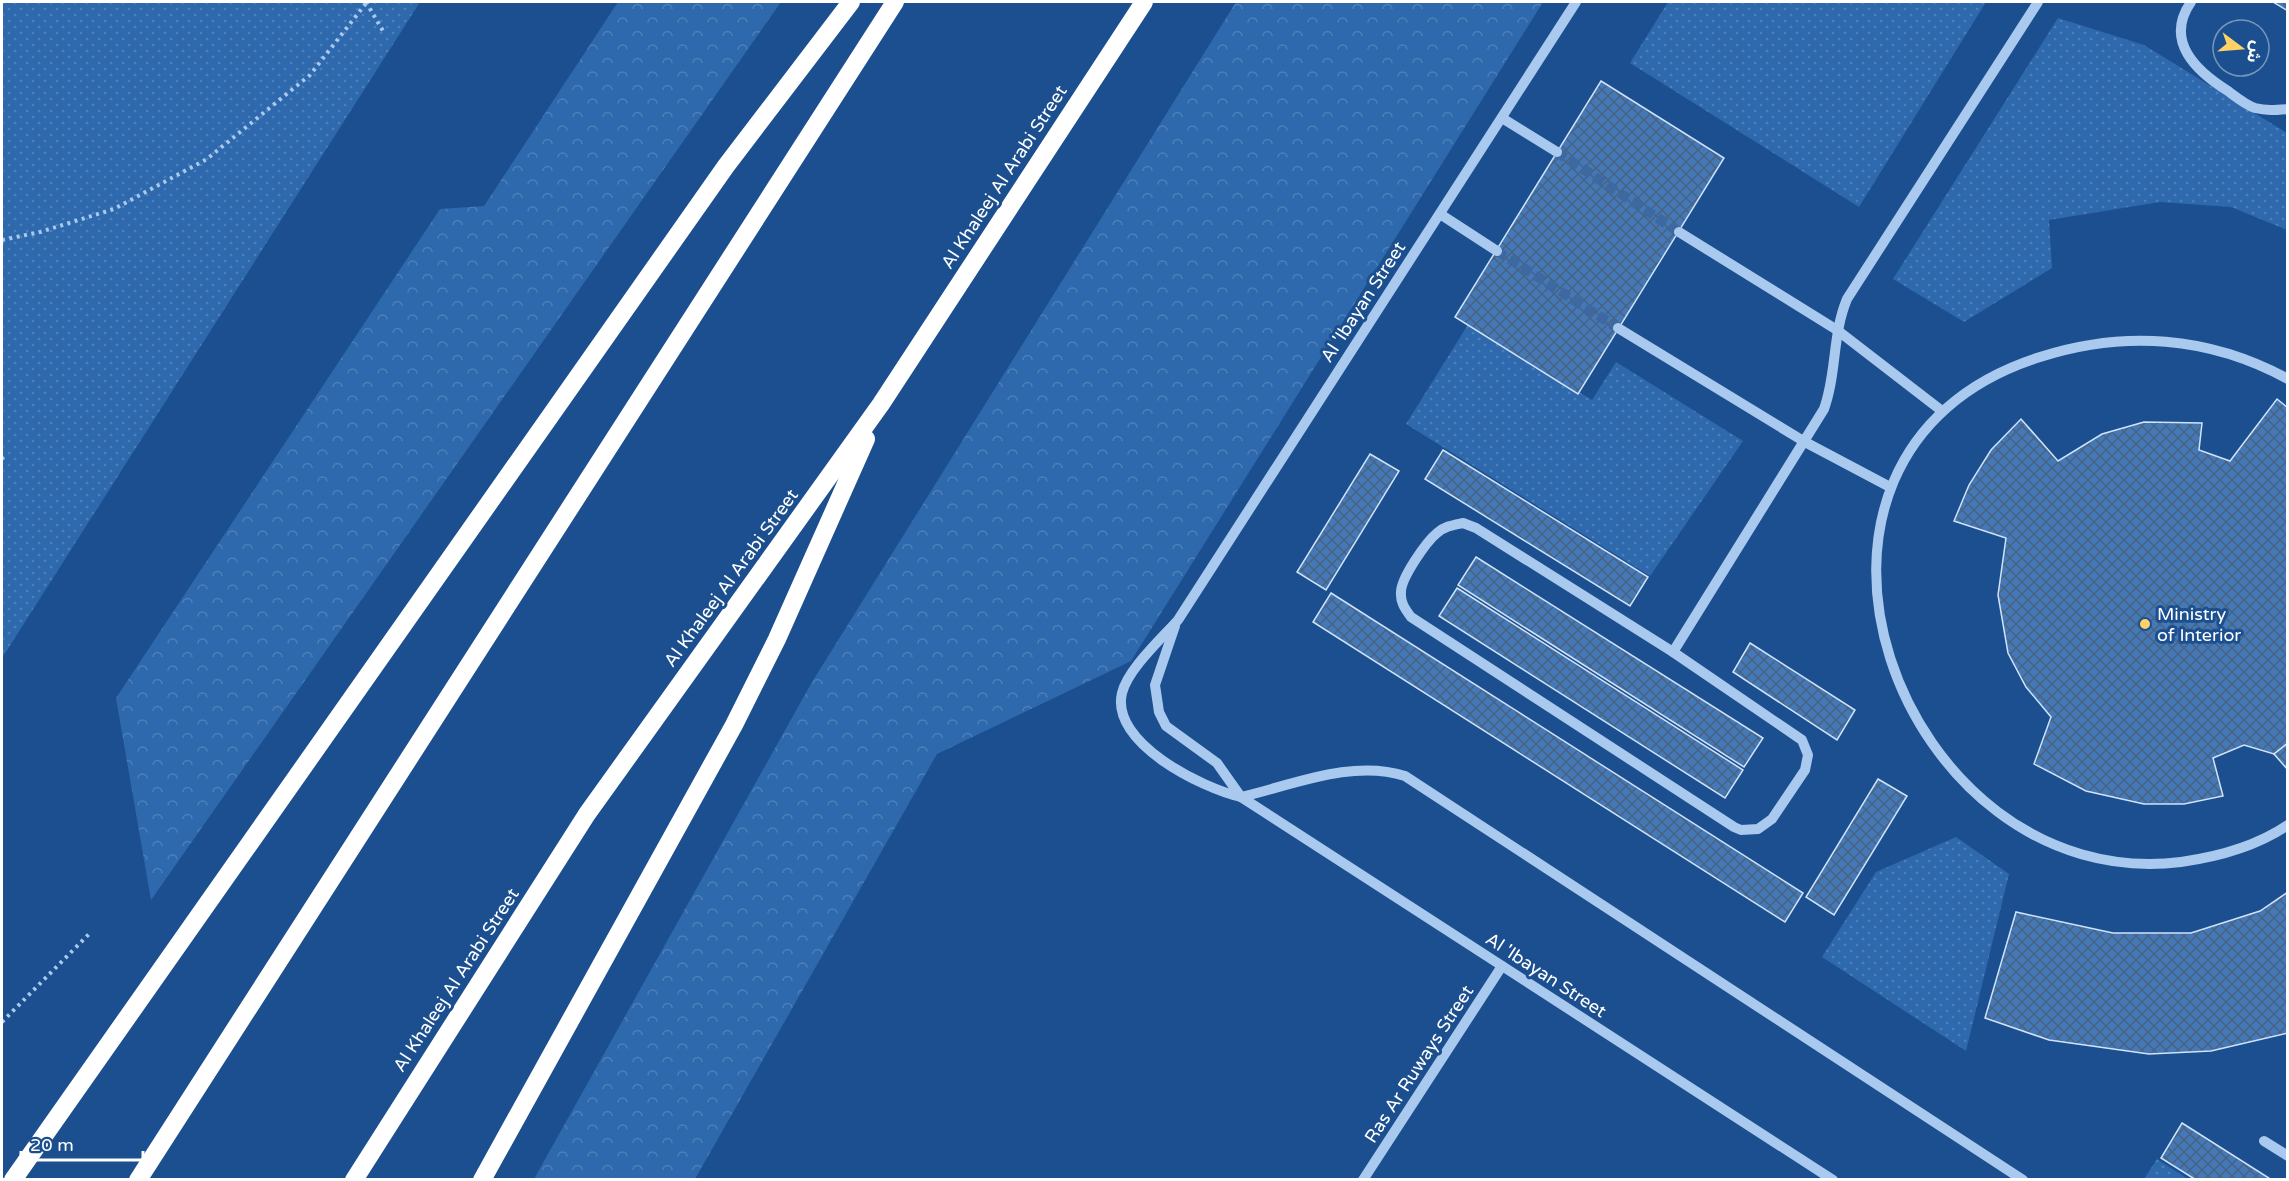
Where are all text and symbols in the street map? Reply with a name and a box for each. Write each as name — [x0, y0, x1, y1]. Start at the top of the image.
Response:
north arrow — [2211, 18, 2271, 78]
text: ش — [2242, 39, 2267, 65]
street label: Al Khaleej Al Arabi Street — [936, 81, 1072, 273]
street label: Al 'Ibayan Street — [1316, 237, 1410, 366]
street label: Al Khaleej Al Arabi Street — [659, 485, 803, 671]
place label: Ministry of Interior — [2157, 603, 2241, 646]
marker: Ministry of Interior — [2138, 617, 2152, 631]
street label: Al Khaleej Al Arabi Street — [388, 884, 524, 1076]
street label: Al 'Ibayan Street — [1482, 928, 1611, 1022]
street label: Ras Ar Ruways Street — [1360, 981, 1478, 1147]
scale bar — [21, 1124, 142, 1162]
text: 20 m — [30, 1134, 74, 1156]

